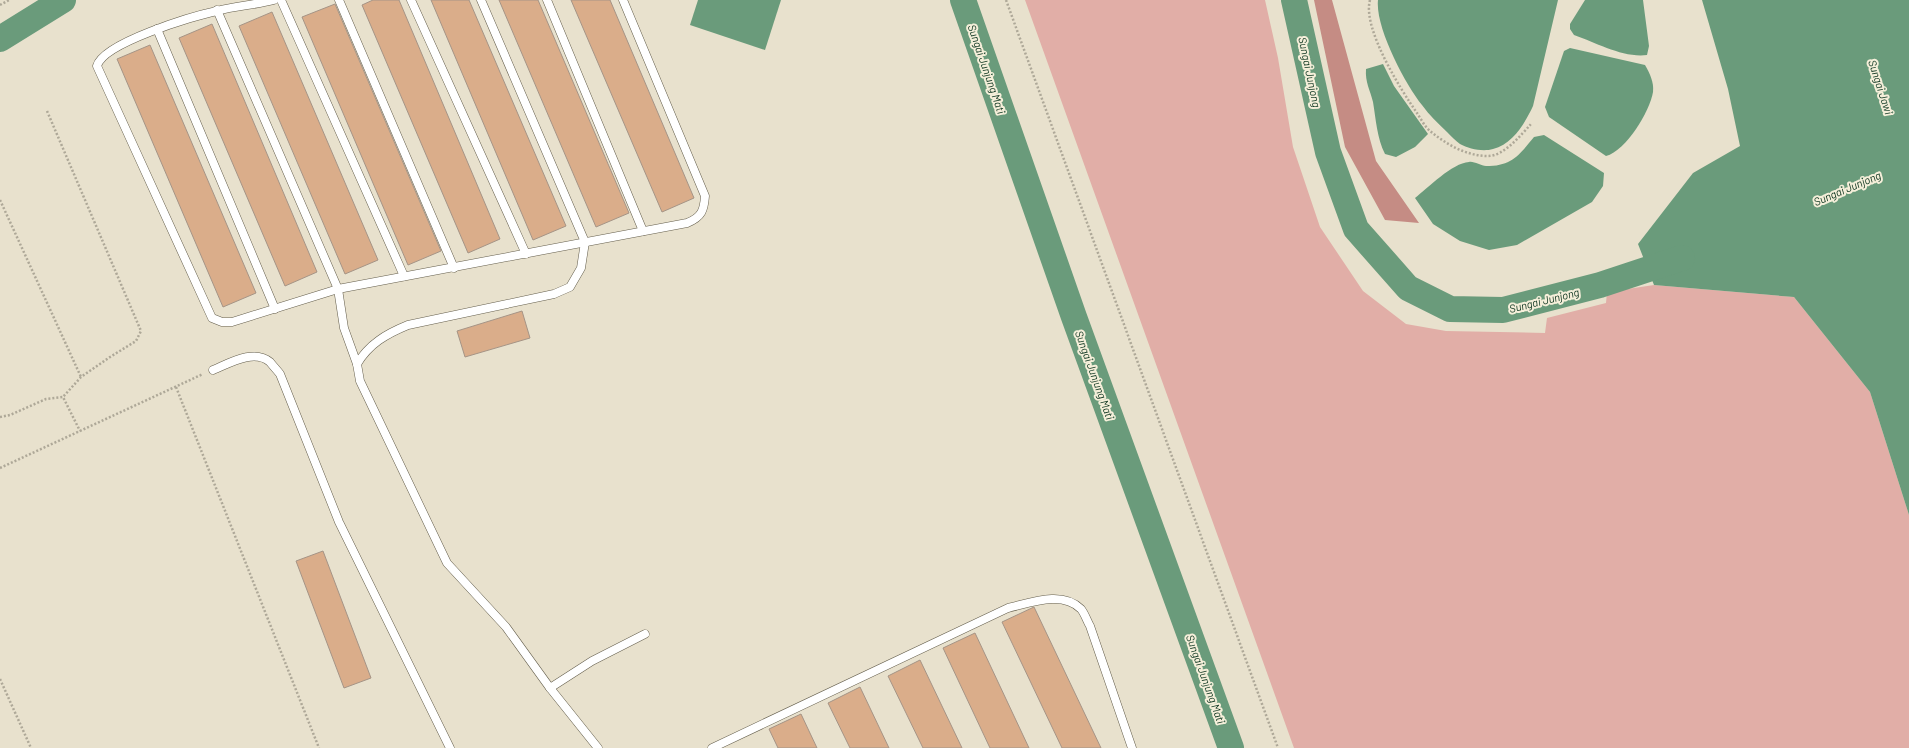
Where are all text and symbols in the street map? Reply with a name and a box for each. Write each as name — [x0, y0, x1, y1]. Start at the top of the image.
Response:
water label: Sungai Junjung Mati — [966, 23, 1008, 116]
water label: Sungai Junjong — [1296, 36, 1324, 109]
water label: Sungai Jawi — [1866, 58, 1896, 116]
water label: Sungai Junjong — [1811, 168, 1883, 208]
water label: Sungai Junjong — [1508, 285, 1581, 315]
water label: Sungai Junjung Mati — [1073, 329, 1117, 422]
water label: Sungai Junjung Mati — [1184, 633, 1228, 726]

